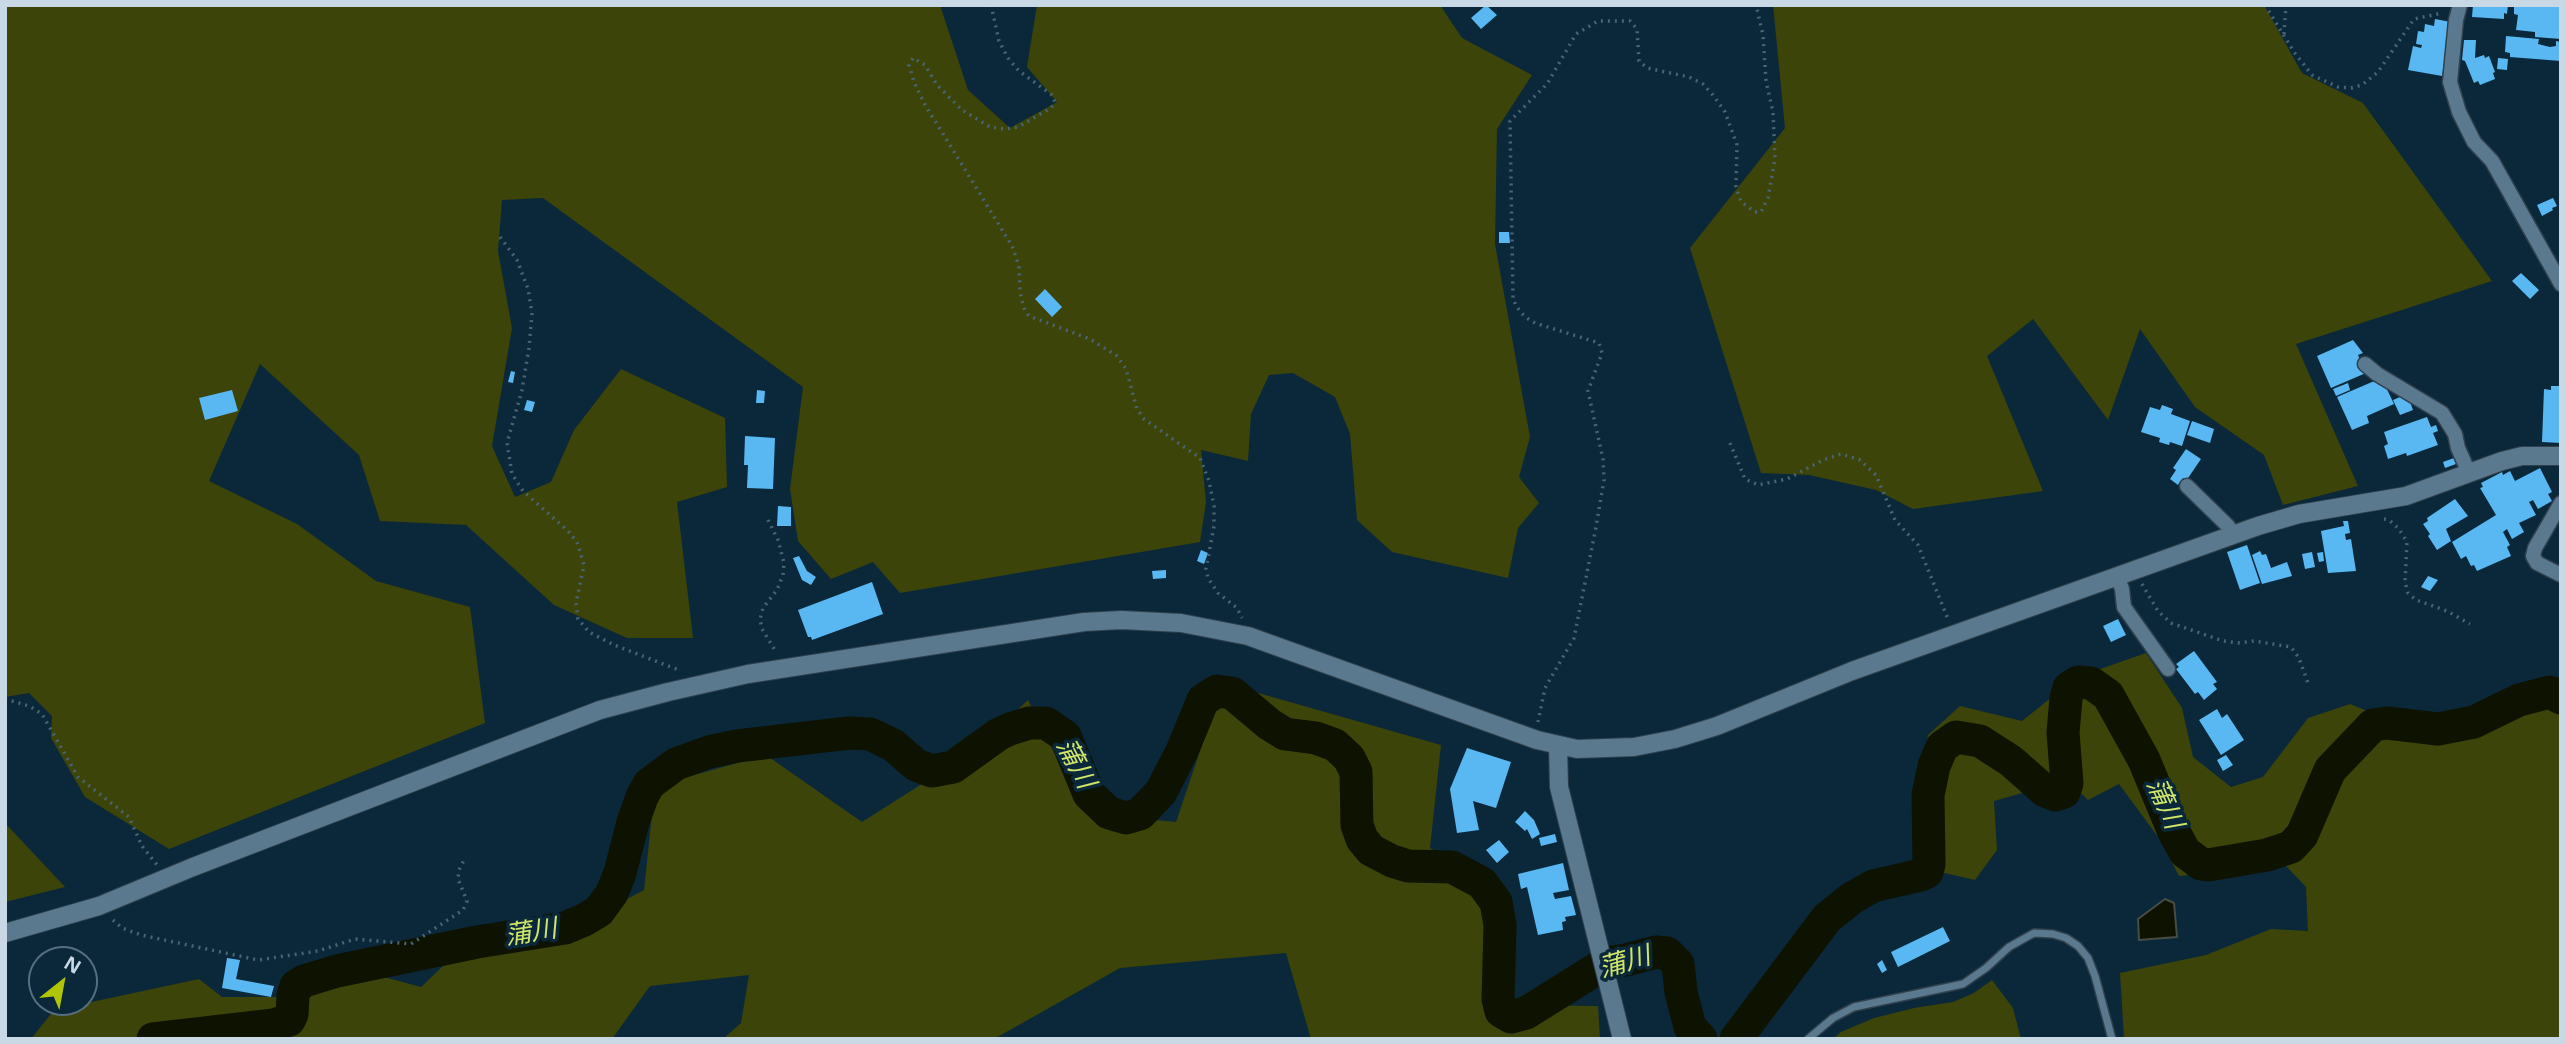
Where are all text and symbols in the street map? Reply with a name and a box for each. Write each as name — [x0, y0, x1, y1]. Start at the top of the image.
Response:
water label: 蒲川 — [1049, 734, 1101, 794]
water label: 蒲川 — [2139, 774, 2189, 834]
water label: 蒲川 — [503, 914, 559, 952]
water label: 蒲川 — [1596, 941, 1654, 985]
north arrow — [28, 946, 98, 1016]
text: N — [59, 950, 86, 980]

